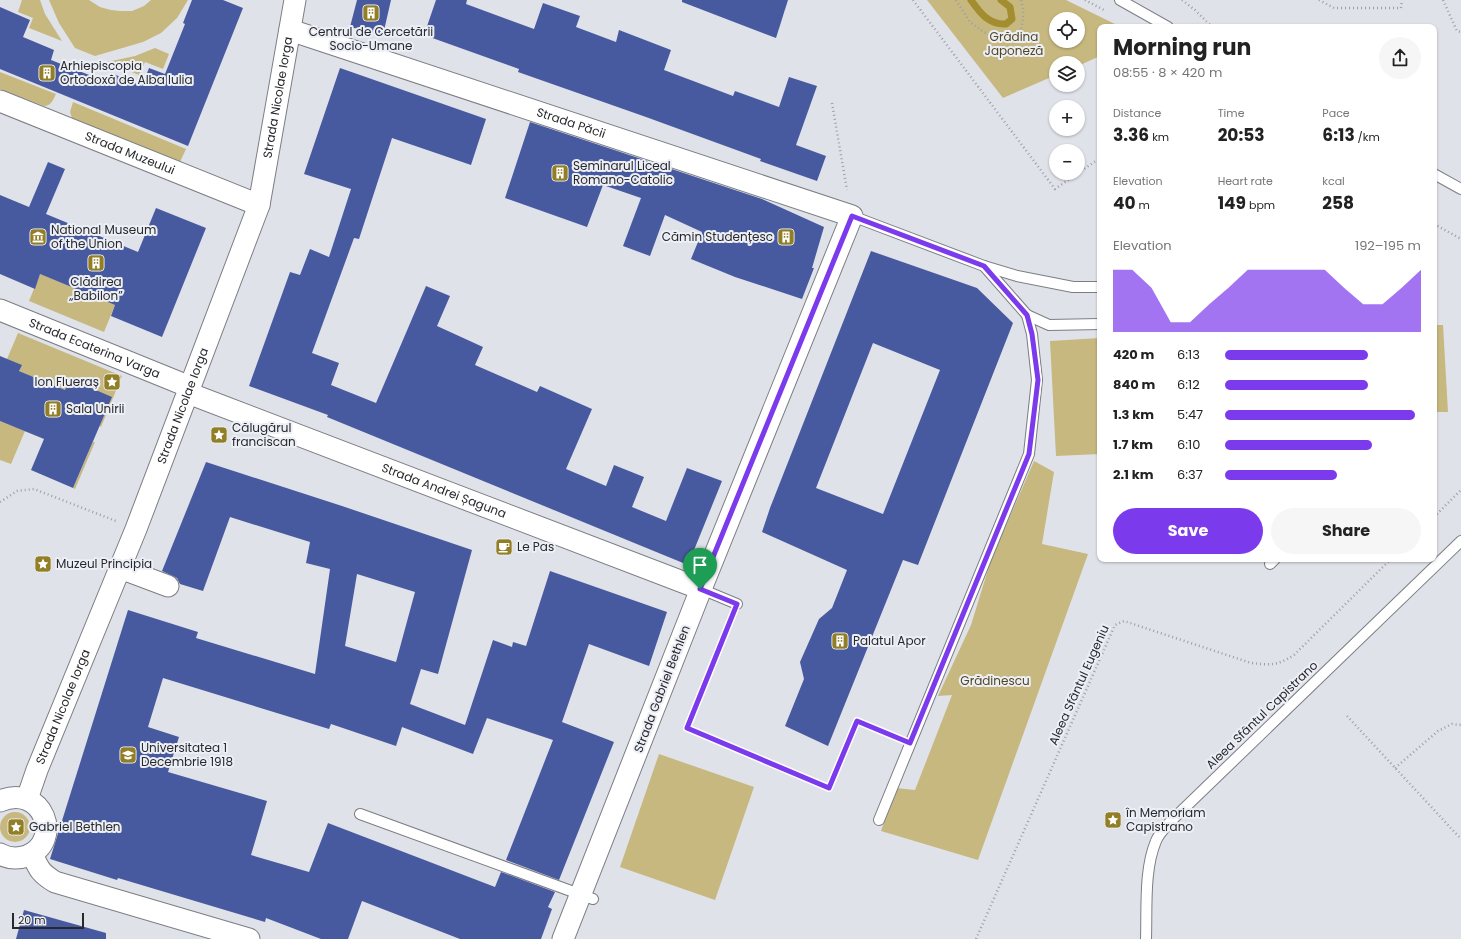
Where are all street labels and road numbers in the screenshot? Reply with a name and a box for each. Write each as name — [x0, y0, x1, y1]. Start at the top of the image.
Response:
street label: Strada Nicolae Iorga — [258, 35, 296, 159]
street label: Strada Păcii — [534, 103, 608, 142]
street label: Strada Muzeului — [83, 127, 178, 178]
street label: Strada Ecaterina Varga — [26, 314, 163, 382]
street label: Strada Nicolae Iorga — [153, 345, 212, 466]
street label: Strada Andrei Șaguna — [379, 459, 509, 522]
street label: Aleea Sfântul Eugeniu — [1044, 622, 1113, 748]
street label: Strada Gabriel Bethlen — [629, 623, 694, 755]
street label: Strada Nicolae Iorga — [31, 646, 94, 767]
street label: Aleea Sfântul Capistrano — [1202, 656, 1321, 773]

